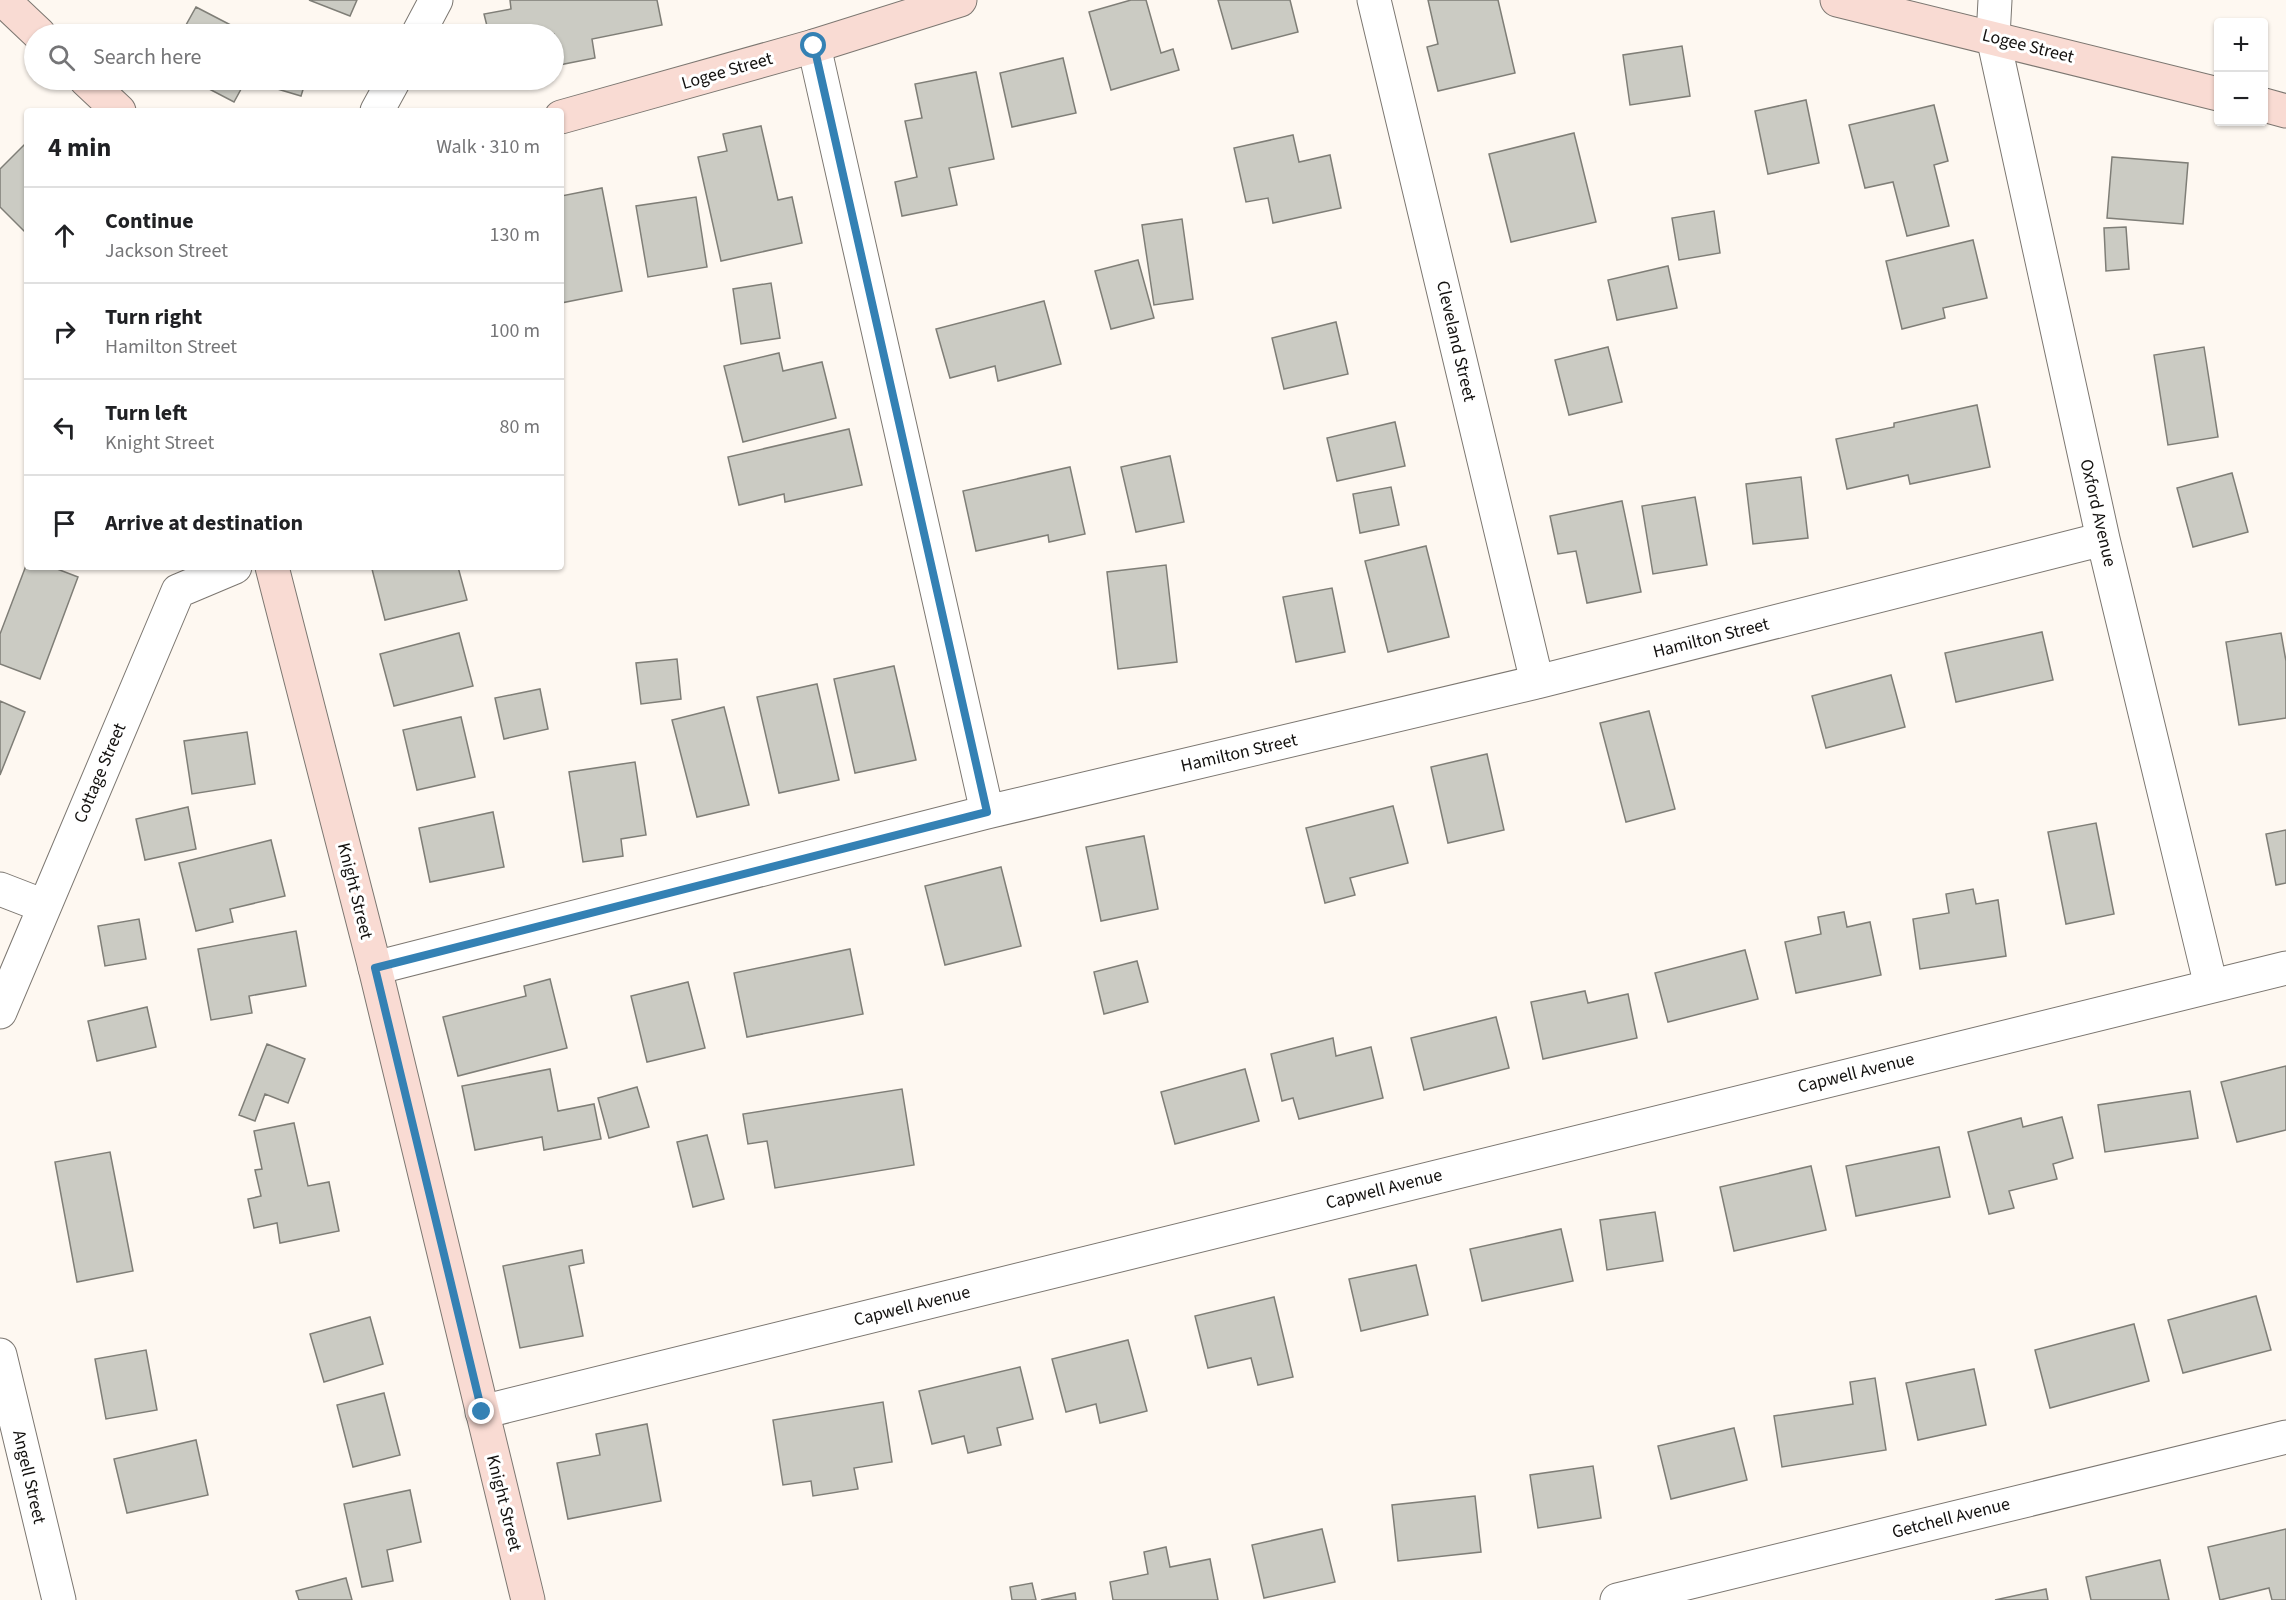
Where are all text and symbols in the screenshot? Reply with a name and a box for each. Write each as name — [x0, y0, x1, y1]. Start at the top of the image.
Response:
map controls — [2214, 18, 2268, 126]
button: + — [2214, 18, 2268, 72]
street label: Logee Street — [1980, 23, 2076, 69]
search box — [24, 24, 564, 90]
route start — [800, 32, 826, 58]
icon: search — [45, 41, 78, 74]
text: Search here — [93, 41, 201, 73]
street label: Logee Street — [679, 46, 775, 96]
button: − — [2214, 72, 2268, 126]
text: 4 min — [48, 129, 111, 166]
text: Walk · 310 m — [436, 133, 540, 161]
text: Continue — [105, 205, 194, 237]
icon: ahead — [48, 219, 81, 252]
text: 130 m — [490, 221, 540, 249]
text: Jackson Street — [105, 237, 228, 265]
street label: Cleveland Street — [1430, 278, 1482, 404]
text: Turn right — [105, 301, 202, 333]
icon: right — [48, 315, 81, 348]
text: 100 m — [490, 317, 540, 345]
text: Hamilton Street — [105, 333, 237, 361]
text: Turn left — [105, 397, 187, 429]
icon: left — [48, 411, 81, 444]
text: 80 m — [500, 413, 540, 441]
text: Knight Street — [105, 429, 214, 457]
street label: Oxford Avenue — [2073, 457, 2123, 569]
icon: arrive — [48, 507, 81, 540]
text: Arrive at destination — [105, 507, 303, 539]
street label: Hamilton Street — [1650, 611, 1772, 665]
street label: Cottage Street — [68, 719, 132, 827]
street label: Hamilton Street — [1178, 727, 1300, 779]
street label: Knight Street — [331, 840, 379, 942]
street label: Capwell Avenue — [1795, 1046, 1917, 1100]
street label: Capwell Avenue — [1323, 1162, 1445, 1216]
street label: Capwell Avenue — [851, 1279, 973, 1333]
route end — [468, 1398, 494, 1424]
street label: Angell Street — [6, 1428, 52, 1526]
street label: Knight Street — [480, 1452, 528, 1554]
street label: Getchell Avenue — [1889, 1491, 2013, 1545]

